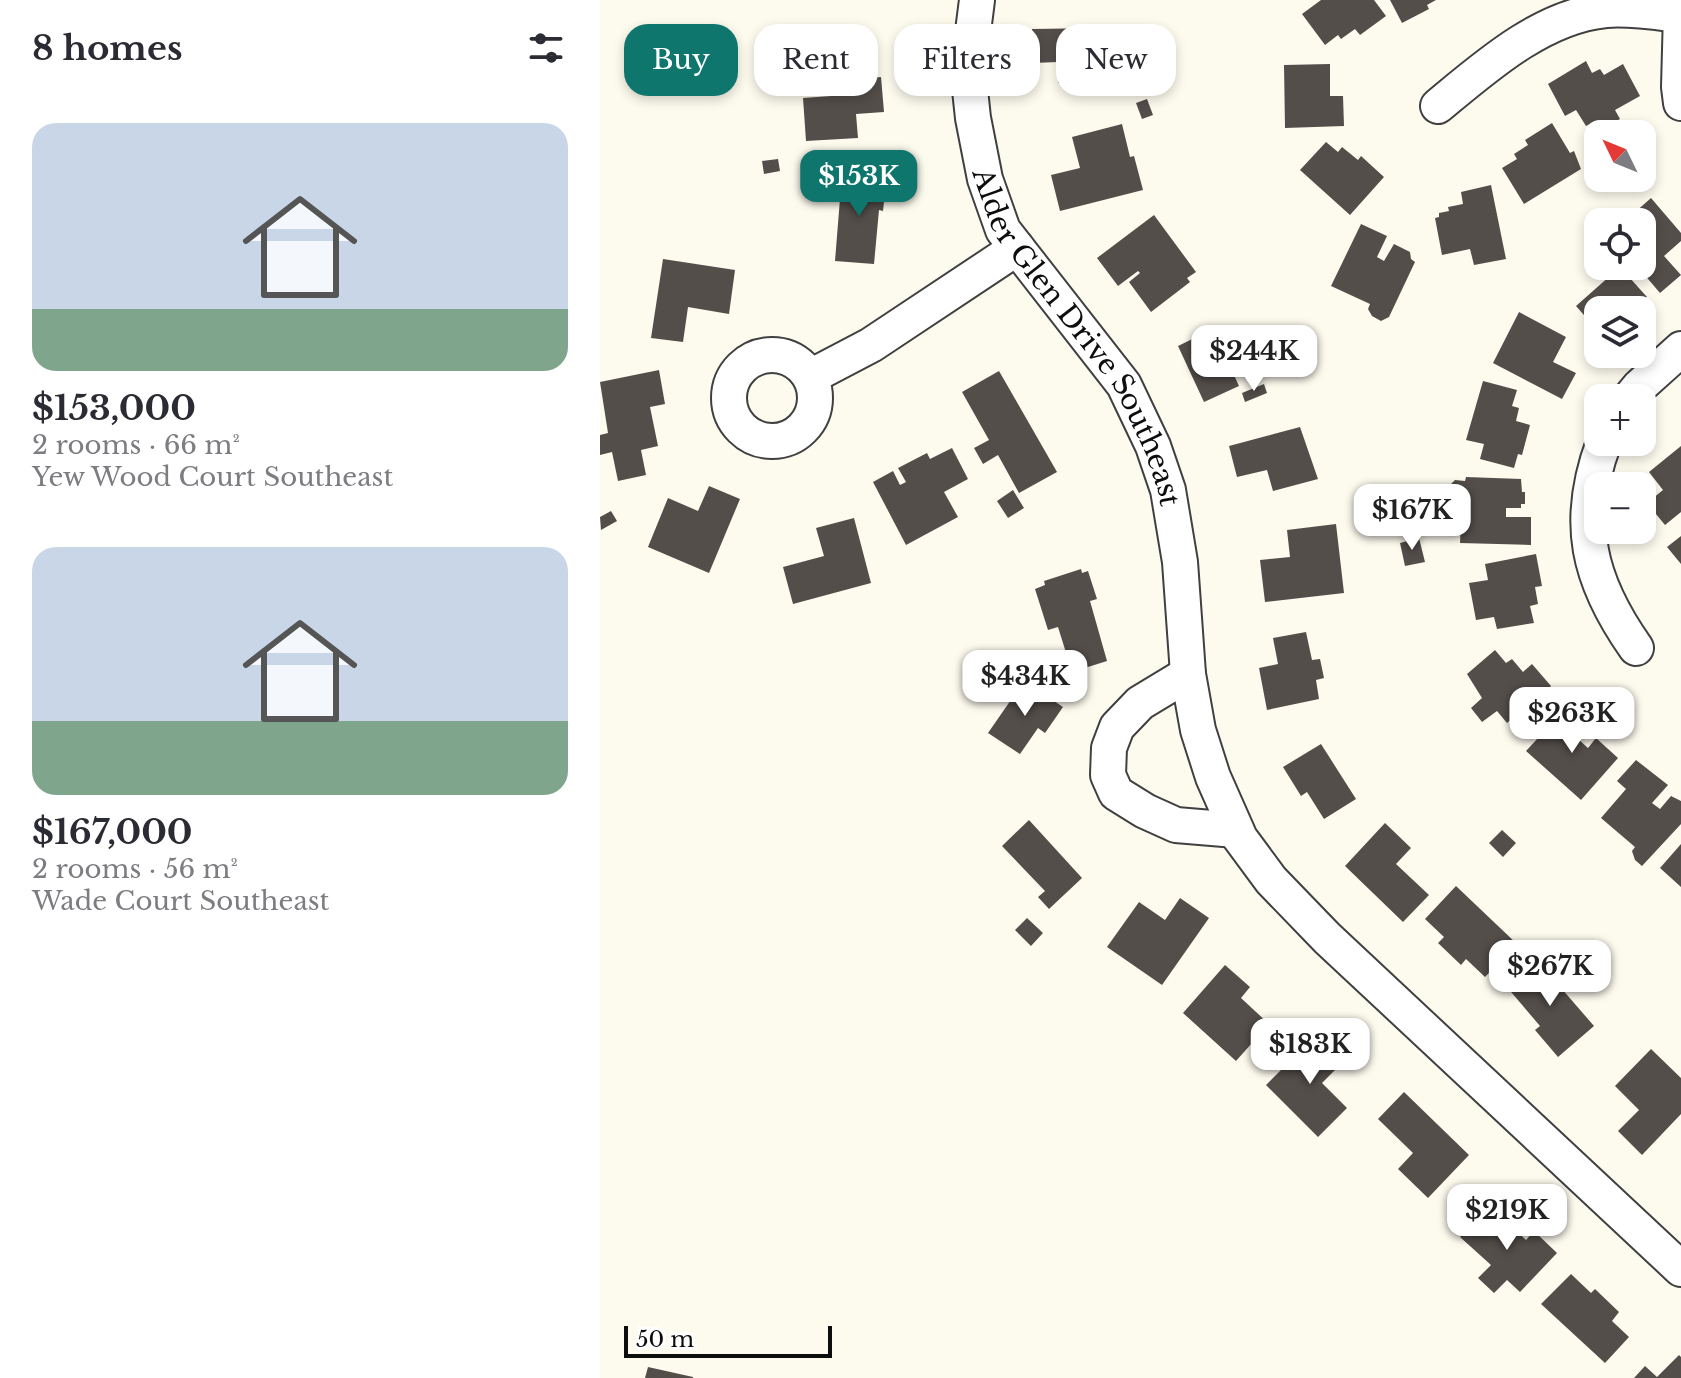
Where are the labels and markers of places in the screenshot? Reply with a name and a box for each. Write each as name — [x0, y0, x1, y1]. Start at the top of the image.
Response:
pin: $153K — [803, 150, 915, 218]
pin: $244K — [1198, 325, 1310, 393]
pin: $167K — [1356, 484, 1468, 552]
pin: $434K — [969, 650, 1081, 718]
pin: $263K — [1516, 687, 1628, 755]
pin: $267K — [1494, 940, 1606, 1008]
pin: $183K — [1254, 1018, 1366, 1086]
pin: $219K — [1451, 1184, 1563, 1252]

